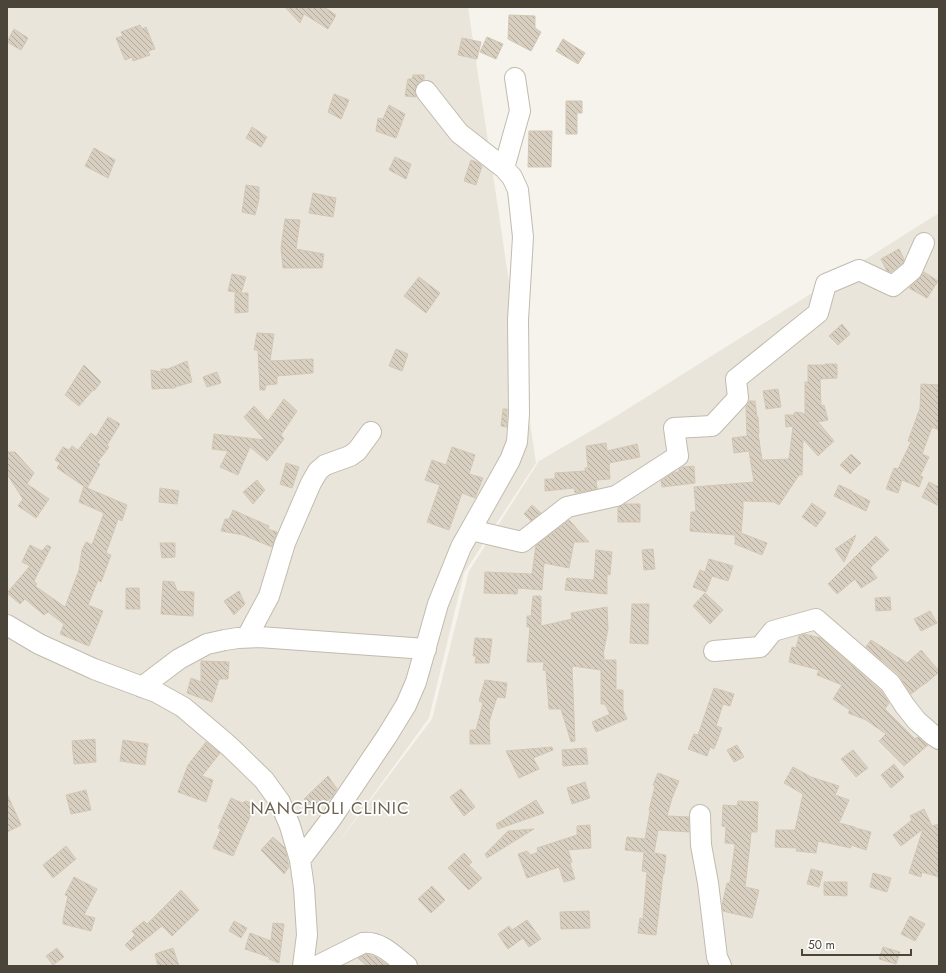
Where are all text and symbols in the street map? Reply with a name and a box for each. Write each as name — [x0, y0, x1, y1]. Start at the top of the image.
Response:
district label: NANCHOLI CLINIC — [250, 796, 410, 820]
scale bar — [802, 931, 911, 957]
text: 50 m — [808, 936, 835, 954]

